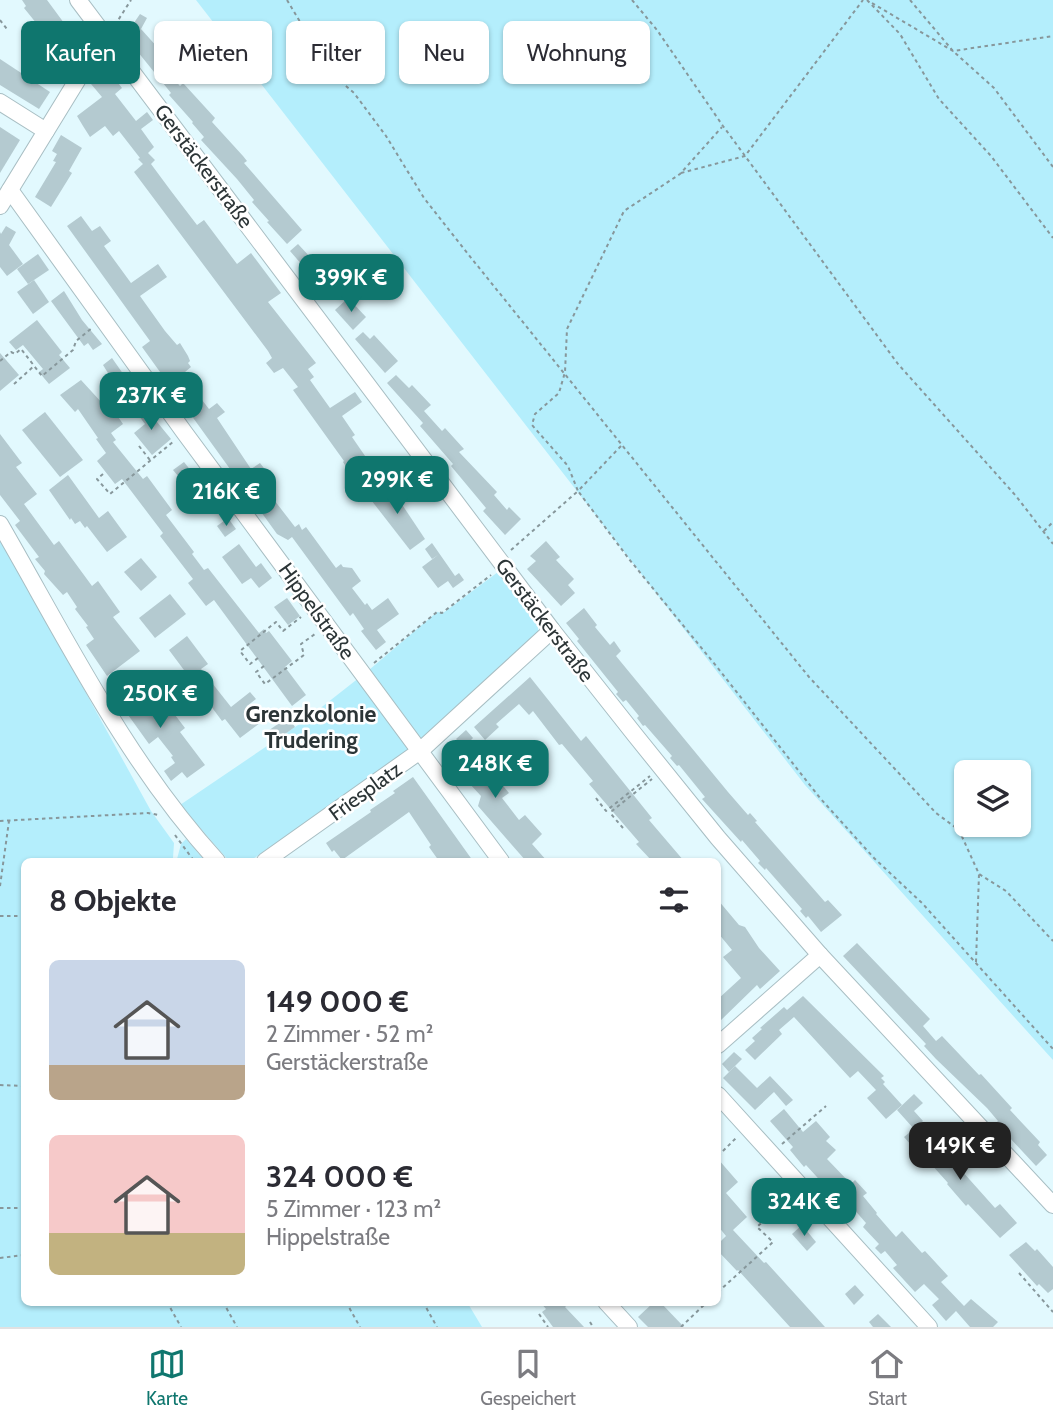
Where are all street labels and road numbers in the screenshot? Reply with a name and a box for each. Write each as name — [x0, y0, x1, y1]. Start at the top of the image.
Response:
street label: Gerstäckerstraße — [149, 99, 259, 233]
street label: Gerstäckerstraße — [490, 553, 600, 687]
street label: Hippelstraße — [274, 558, 361, 664]
street label: Friesplatz — [324, 756, 406, 826]

